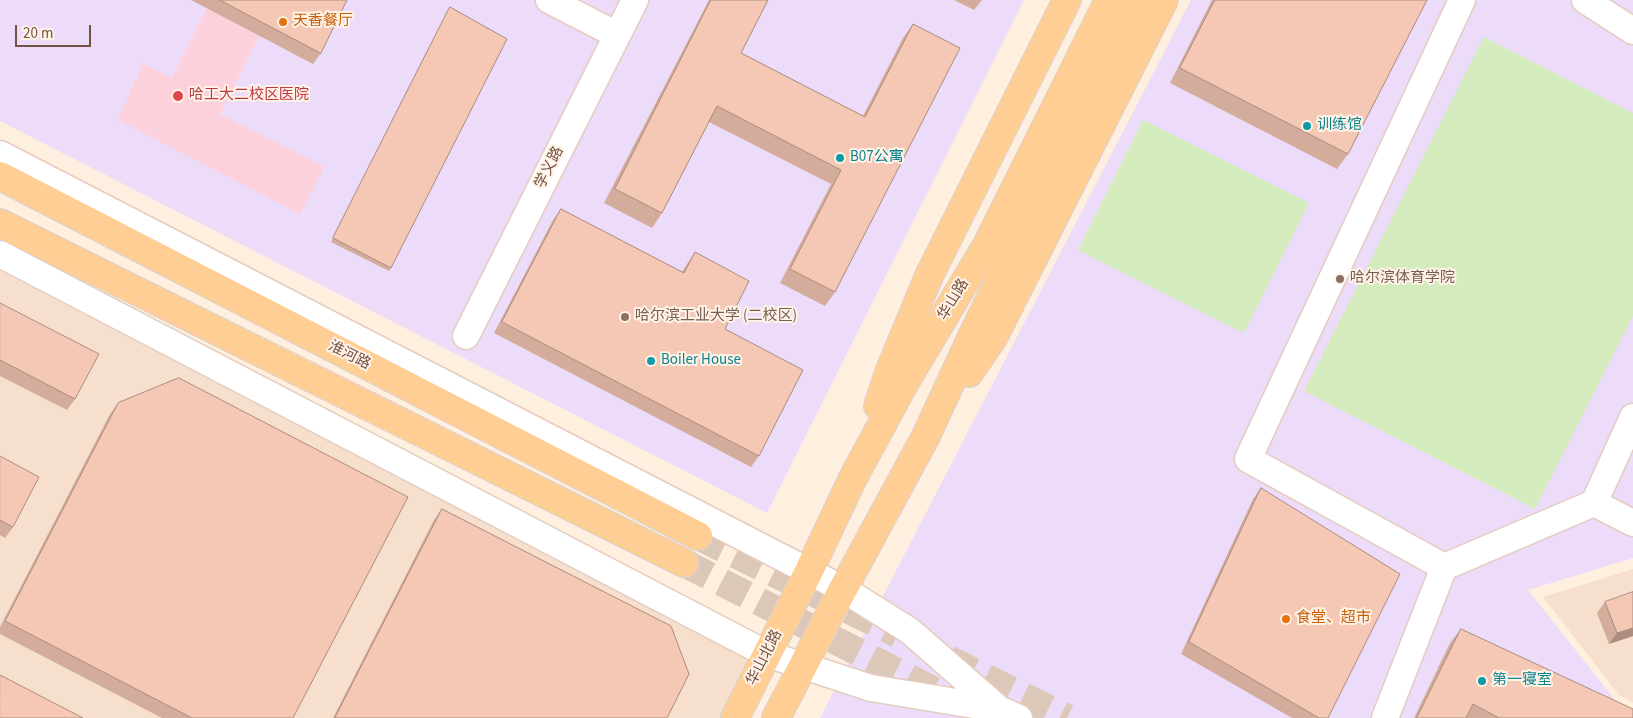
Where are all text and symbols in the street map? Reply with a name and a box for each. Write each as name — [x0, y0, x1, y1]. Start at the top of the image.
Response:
place label: 天香餐厅 — [293, 13, 353, 31]
scale bar — [18, 15, 94, 47]
marker: 天香餐厅 — [277, 16, 289, 28]
text: 20 m — [23, 23, 53, 44]
place label: 哈工大二校区医院 — [189, 87, 309, 105]
marker: 哈工大二校区医院 — [171, 89, 185, 103]
place label: 训练馆 — [1317, 117, 1362, 135]
marker: 训练馆 — [1301, 120, 1313, 132]
street label: 学义路 — [532, 144, 568, 192]
place label: B07公寓 — [850, 149, 904, 167]
marker: B07公寓 — [834, 152, 846, 164]
place label: 哈尔滨体育学院 — [1350, 270, 1455, 288]
marker: 哈尔滨体育学院 — [1334, 273, 1346, 285]
street label: 华山路 — [935, 276, 973, 324]
place label: 哈尔滨工业大学 (二校区) — [635, 308, 797, 326]
marker: 哈尔滨工业大学 (二校区) — [619, 311, 631, 323]
street label: 淮河路 — [325, 338, 373, 374]
place label: Boiler House — [661, 352, 741, 370]
marker: Boiler House — [645, 355, 657, 367]
place label: 食堂、超市 — [1296, 610, 1371, 628]
marker: 食堂、超市 — [1280, 613, 1292, 625]
street label: 华山北路 — [743, 627, 787, 689]
place label: 第一寝室 — [1492, 672, 1552, 690]
marker: 第一寝室 — [1476, 675, 1488, 687]

